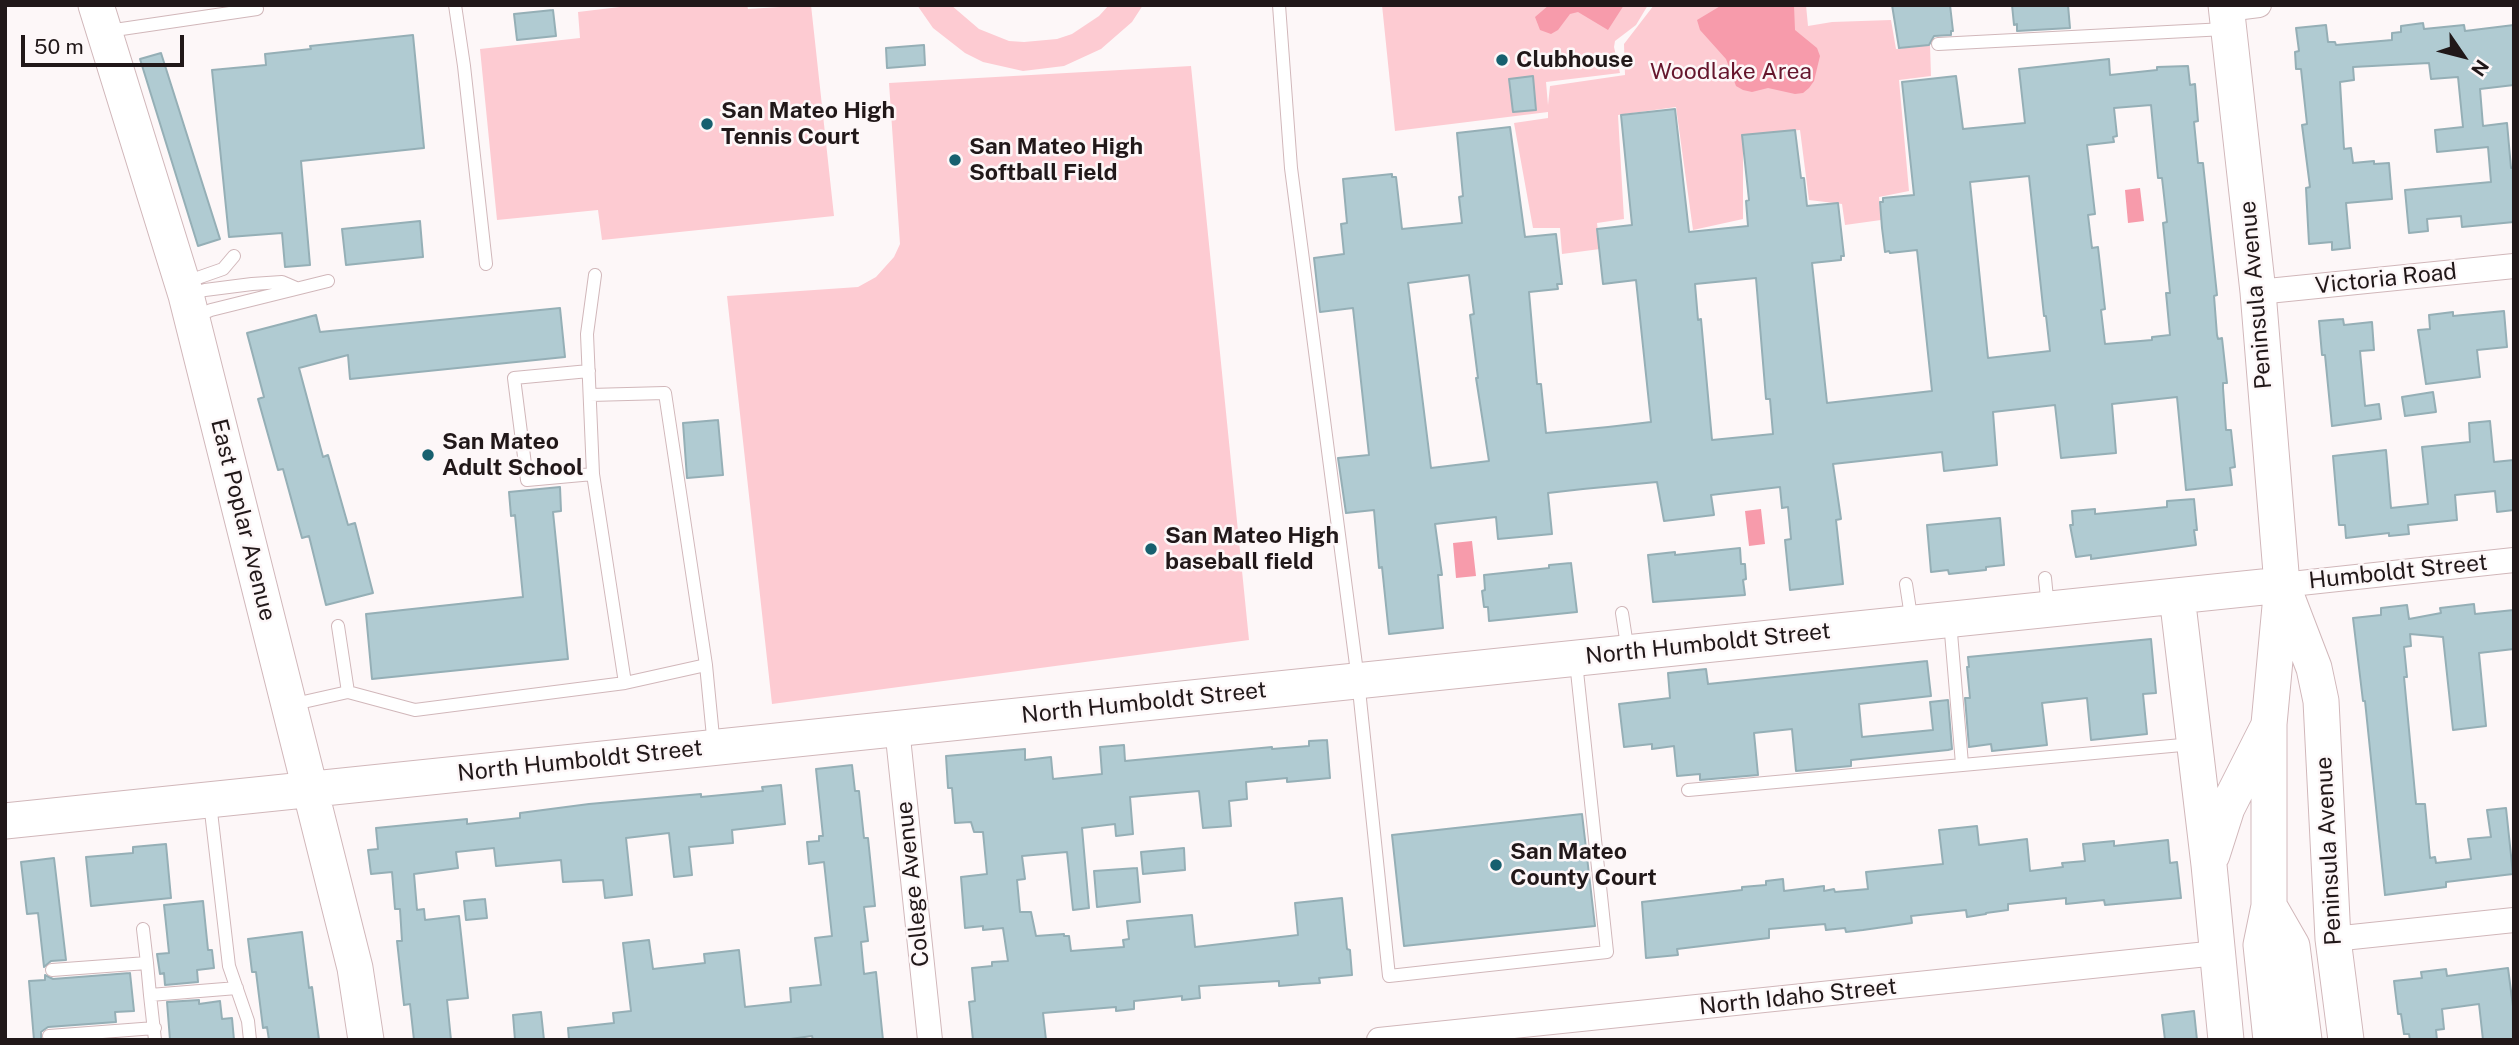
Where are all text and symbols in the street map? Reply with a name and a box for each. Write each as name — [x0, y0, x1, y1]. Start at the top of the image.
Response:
scale bar — [24, 21, 187, 65]
north arrow — [2428, 21, 2498, 91]
text: 50 m — [34, 34, 84, 59]
place label: Clubhouse — [1516, 46, 1634, 74]
marker: Clubhouse — [1494, 52, 1510, 68]
text: N — [2467, 56, 2493, 80]
park label: Woodlake Area — [1650, 58, 1812, 86]
place label: San Mateo High Tennis Court — [721, 97, 895, 151]
marker: San Mateo High Tennis Court — [699, 116, 715, 132]
place label: San Mateo High Softball Field — [969, 133, 1143, 187]
marker: San Mateo High Softball Field — [947, 152, 963, 168]
street label: Peninsula Avenue — [2234, 200, 2278, 390]
street label: Victoria Road — [2314, 258, 2458, 300]
street label: East Poplar Avenue — [205, 416, 281, 624]
place label: San Mateo Adult School — [442, 428, 584, 482]
marker: San Mateo Adult School — [420, 447, 436, 463]
place label: San Mateo High baseball field — [1165, 522, 1339, 576]
marker: San Mateo High baseball field — [1143, 541, 1159, 557]
street label: Humboldt Street — [2307, 549, 2489, 595]
street label: North Humboldt Street — [1584, 617, 1832, 671]
street label: North Humboldt Street — [1020, 676, 1268, 730]
street label: North Humboldt Street — [456, 734, 704, 788]
street label: Peninsula Avenue — [2310, 756, 2348, 946]
street label: College Avenue — [891, 800, 935, 968]
place label: San Mateo County Court — [1510, 838, 1657, 892]
marker: San Mateo County Court — [1488, 857, 1504, 873]
street label: North Idaho Street — [1698, 973, 1898, 1021]

